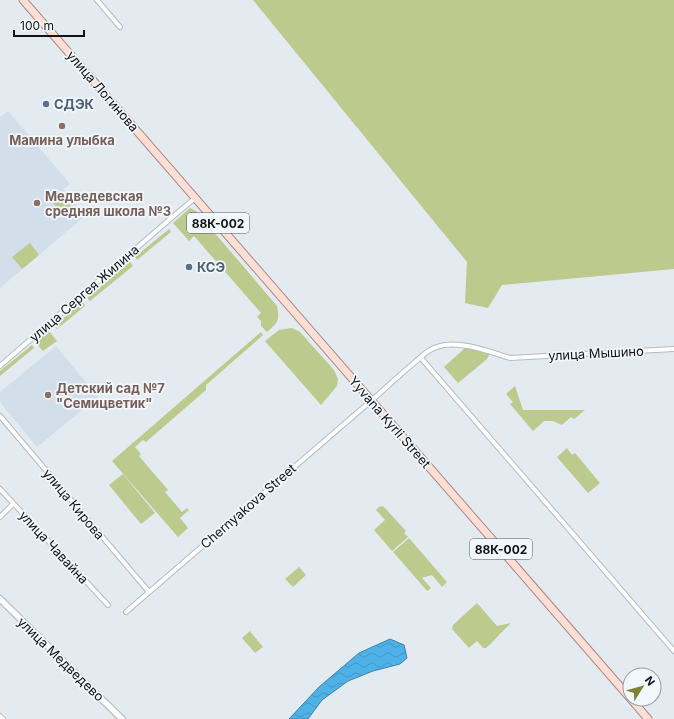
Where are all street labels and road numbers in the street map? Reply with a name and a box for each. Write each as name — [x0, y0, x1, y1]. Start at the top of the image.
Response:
street label: улица Логинова — [64, 47, 142, 135]
road number: 88К-002 — [187, 213, 249, 233]
street label: улица Сергея Жилина — [26, 241, 142, 345]
street label: улица Мышино — [548, 342, 644, 363]
street label: Yyvana Kyrli Street — [346, 373, 434, 471]
street label: Chernyakova Street — [197, 460, 299, 552]
street label: улица Кирова — [40, 465, 108, 543]
street label: улица Чавайна — [16, 507, 92, 587]
road number: 88К-002 — [470, 539, 532, 559]
street label: улица Медведево — [14, 614, 108, 704]

